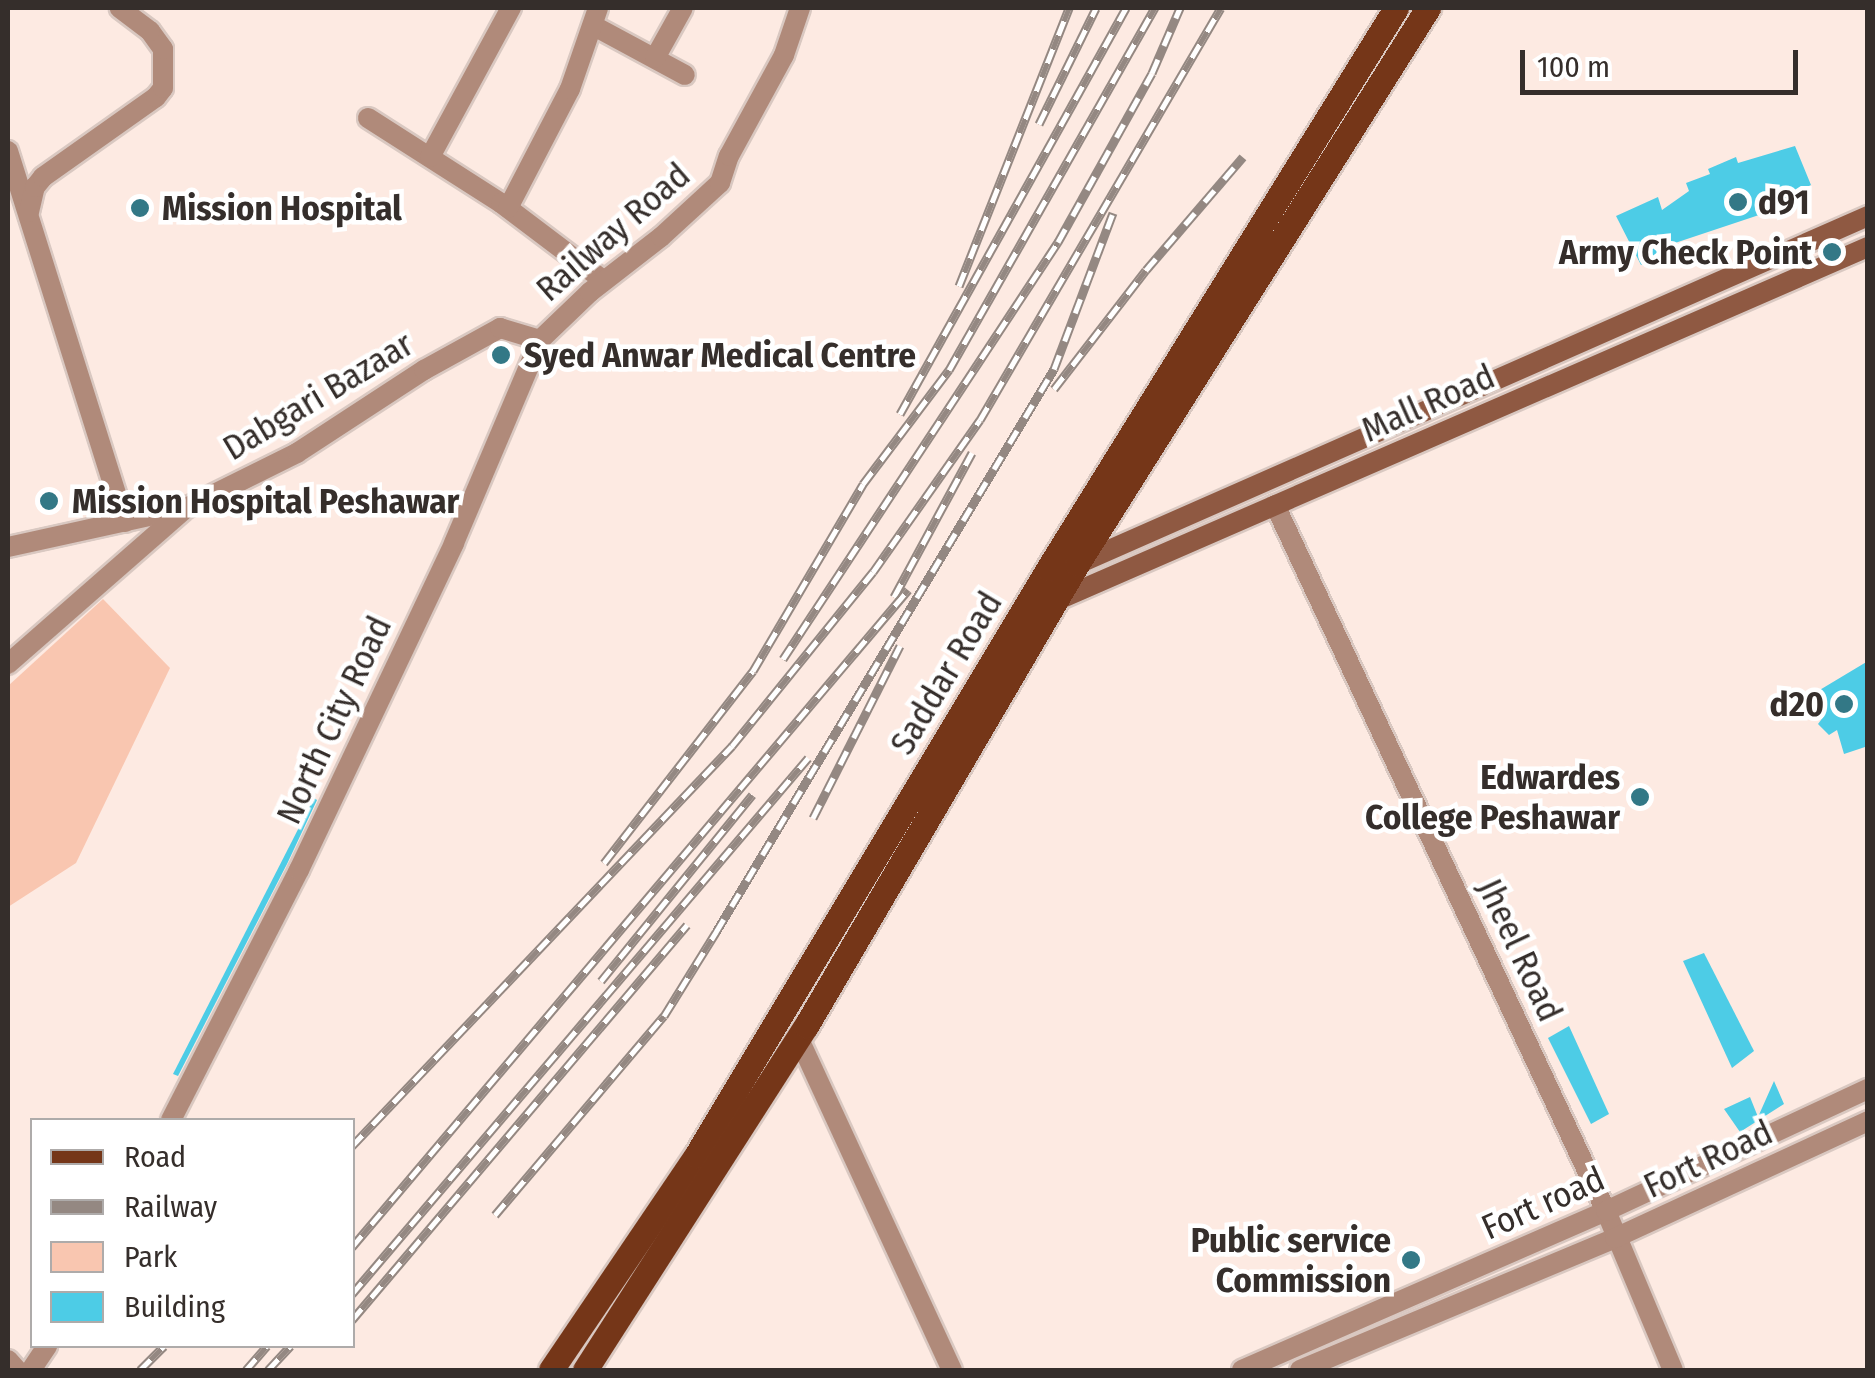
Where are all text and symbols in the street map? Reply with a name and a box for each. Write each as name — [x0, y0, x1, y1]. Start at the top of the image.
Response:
scale bar — [1525, 30, 1802, 92]
text: 100 m — [1537, 49, 1610, 85]
street label: Railway Road — [528, 154, 698, 310]
place label: d91 — [1758, 181, 1809, 223]
place label: Mission Hospital — [162, 187, 402, 229]
marker: d91 — [1727, 191, 1749, 213]
marker: Mission Hospital — [127, 195, 153, 221]
place label: Army Check Point — [1559, 231, 1812, 273]
marker: Army Check Point — [1821, 241, 1843, 263]
street label: Dabgari Bazaar — [215, 323, 421, 469]
place label: Syed Anwar Medical Centre — [524, 334, 916, 376]
marker: Syed Anwar Medical Centre — [488, 342, 514, 368]
street label: Mall Road — [1355, 355, 1501, 451]
place label: Mission Hospital Peshawar — [72, 480, 459, 522]
marker: Mission Hospital Peshawar — [36, 488, 62, 514]
street label: Saddar Road — [881, 584, 1011, 762]
street label: North City Road — [268, 609, 400, 831]
place label: d20 — [1770, 683, 1824, 725]
marker: d20 — [1833, 693, 1855, 715]
place label: Edwardes College Peshawar — [1365, 756, 1620, 838]
marker: Edwardes College Peshawar — [1629, 786, 1651, 808]
street label: Jheel Road — [1469, 872, 1571, 1028]
street label: Fort Road — [1637, 1111, 1779, 1207]
legend — [30, 1118, 355, 1348]
text: Road — [124, 1139, 186, 1175]
street label: Fort road — [1475, 1157, 1611, 1249]
text: Railway — [124, 1189, 217, 1225]
place label: Public service Commission — [1191, 1219, 1391, 1301]
text: Park — [124, 1239, 177, 1275]
marker: Public service Commission — [1400, 1249, 1422, 1271]
text: Building — [124, 1289, 225, 1325]

